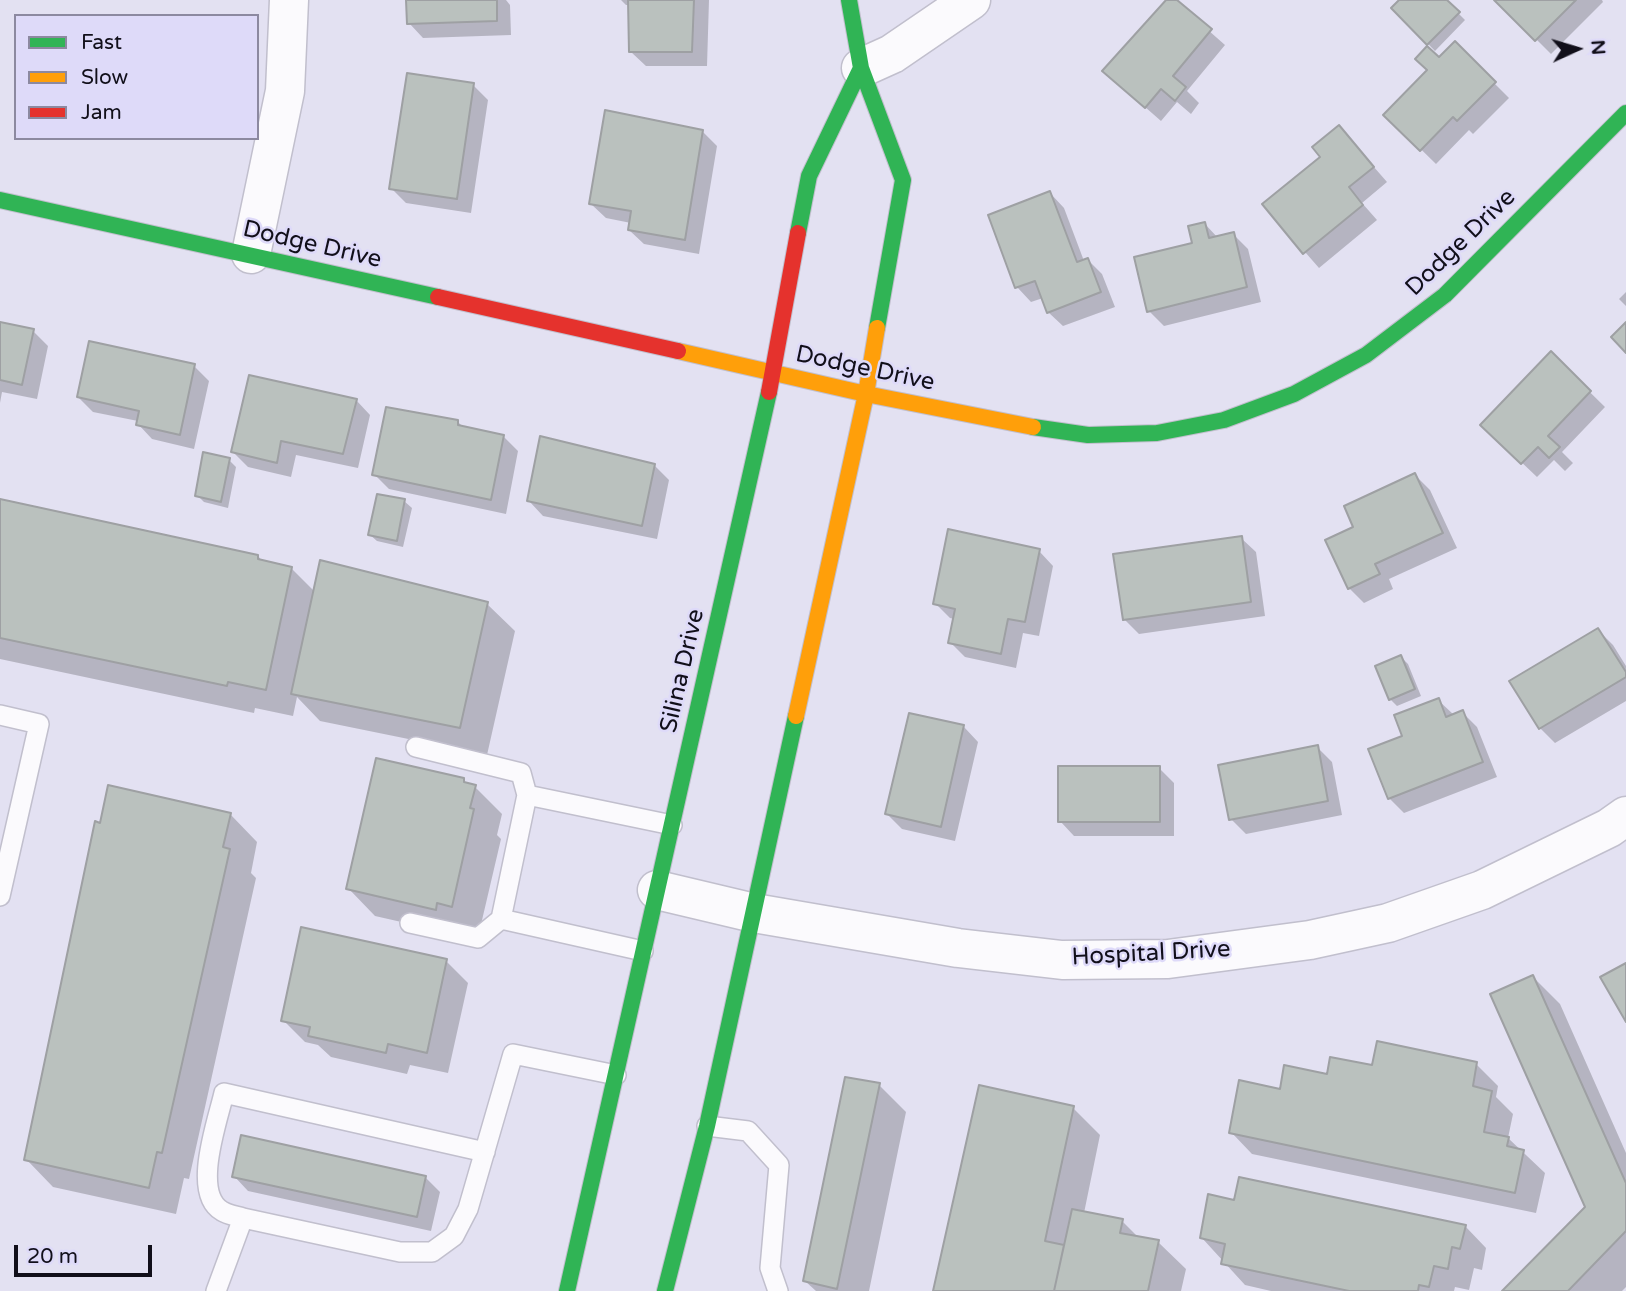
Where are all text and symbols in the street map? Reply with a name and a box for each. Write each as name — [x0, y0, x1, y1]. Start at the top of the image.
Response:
legend — [14, 14, 259, 140]
north arrow — [1542, 14, 1612, 84]
text: Fast — [81, 30, 122, 55]
text: N — [1586, 39, 1609, 56]
text: Slow — [81, 65, 128, 90]
text: Jam — [81, 100, 122, 125]
street label: Dodge Drive — [1400, 184, 1522, 302]
street label: Dodge Drive — [240, 215, 384, 275]
street label: Dodge Drive — [793, 340, 937, 398]
street label: Silina Drive — [655, 606, 711, 736]
street label: Hospital Drive — [1071, 935, 1231, 973]
scale bar — [18, 1232, 156, 1276]
text: 20 m — [27, 1244, 78, 1269]

